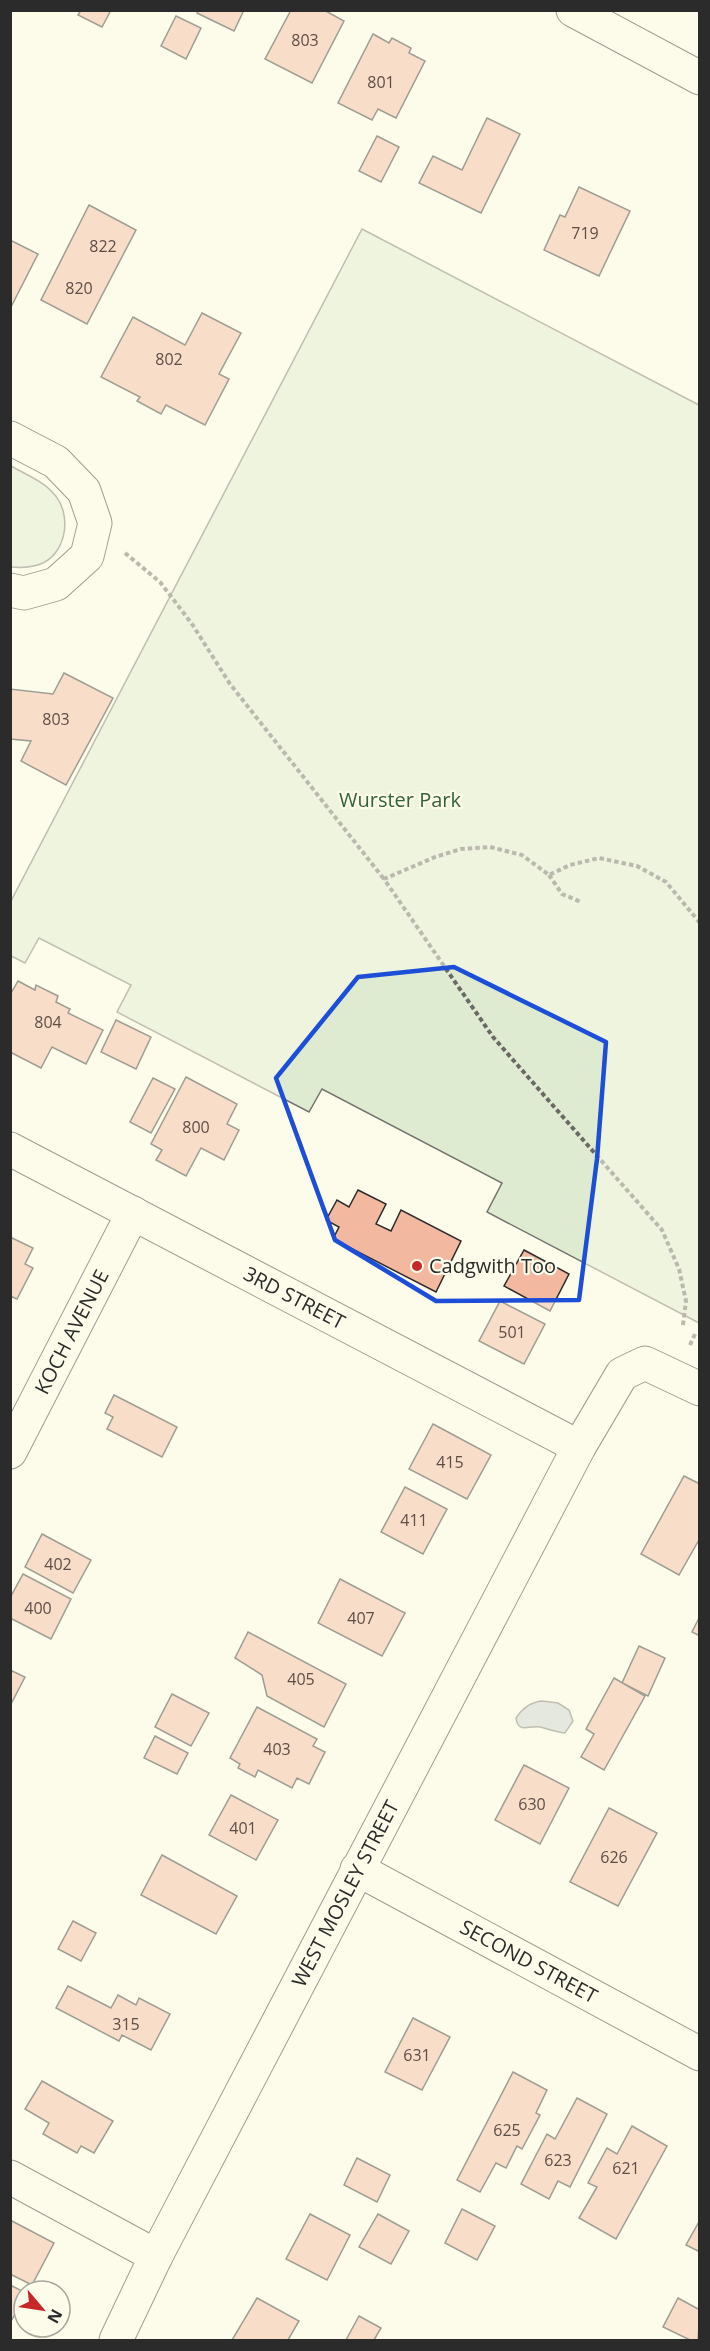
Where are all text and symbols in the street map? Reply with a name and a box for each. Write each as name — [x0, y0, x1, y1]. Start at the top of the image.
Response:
house number: 803 — [291, 29, 319, 51]
house number: 801 — [367, 71, 395, 93]
house number: 719 — [571, 222, 599, 244]
house number: 822 — [89, 235, 117, 257]
house number: 820 — [65, 277, 93, 299]
house number: 802 — [155, 348, 183, 370]
house number: 803 — [42, 708, 70, 730]
park label: Wurster Park — [339, 786, 461, 813]
house number: 804 — [34, 1011, 62, 1033]
house number: 800 — [182, 1116, 210, 1138]
place label: Cadgwith Too — [429, 1252, 556, 1279]
marker: Cadgwith Too — [410, 1259, 424, 1273]
street label: 3RD STREET — [239, 1260, 350, 1335]
street label: KOCH AVENUE — [28, 1265, 115, 1399]
house number: 501 — [498, 1321, 526, 1343]
house number: 415 — [436, 1451, 464, 1473]
house number: 411 — [400, 1509, 428, 1531]
house number: 402 — [44, 1553, 72, 1575]
house number: 400 — [24, 1597, 52, 1619]
house number: 407 — [347, 1607, 375, 1629]
house number: 405 — [287, 1668, 315, 1690]
house number: 403 — [263, 1738, 291, 1760]
house number: 630 — [518, 1793, 546, 1815]
street label: WEST MOSLEY STREET — [285, 1795, 405, 1991]
house number: 401 — [229, 1817, 257, 1839]
house number: 626 — [600, 1846, 628, 1868]
street label: SECOND STREET — [455, 1913, 602, 2009]
house number: 315 — [112, 2013, 140, 2035]
house number: 631 — [403, 2044, 431, 2066]
house number: 625 — [493, 2119, 521, 2141]
house number: 623 — [544, 2149, 572, 2171]
house number: 621 — [612, 2157, 640, 2179]
north arrow — [12, 2279, 72, 2339]
text: N — [42, 2305, 68, 2327]

